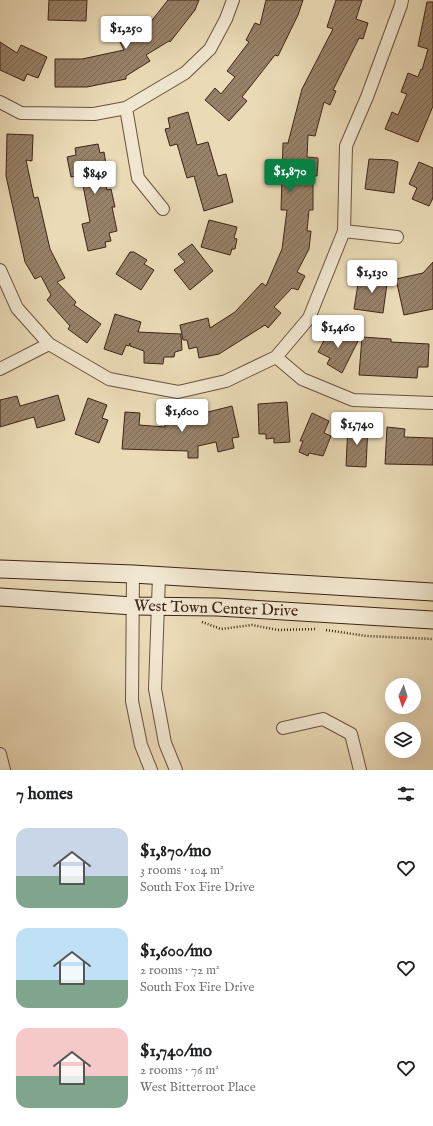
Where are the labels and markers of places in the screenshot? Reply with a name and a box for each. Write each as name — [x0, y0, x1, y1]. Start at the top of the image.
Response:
pin: $1,250 — [93, 16, 159, 50]
pin: $1,870 — [257, 159, 323, 193]
pin: $849 — [71, 161, 119, 195]
pin: $1,130 — [339, 260, 405, 294]
pin: $1,460 — [305, 315, 371, 349]
pin: $1,600 — [149, 399, 215, 433]
pin: $1,740 — [324, 412, 390, 446]

